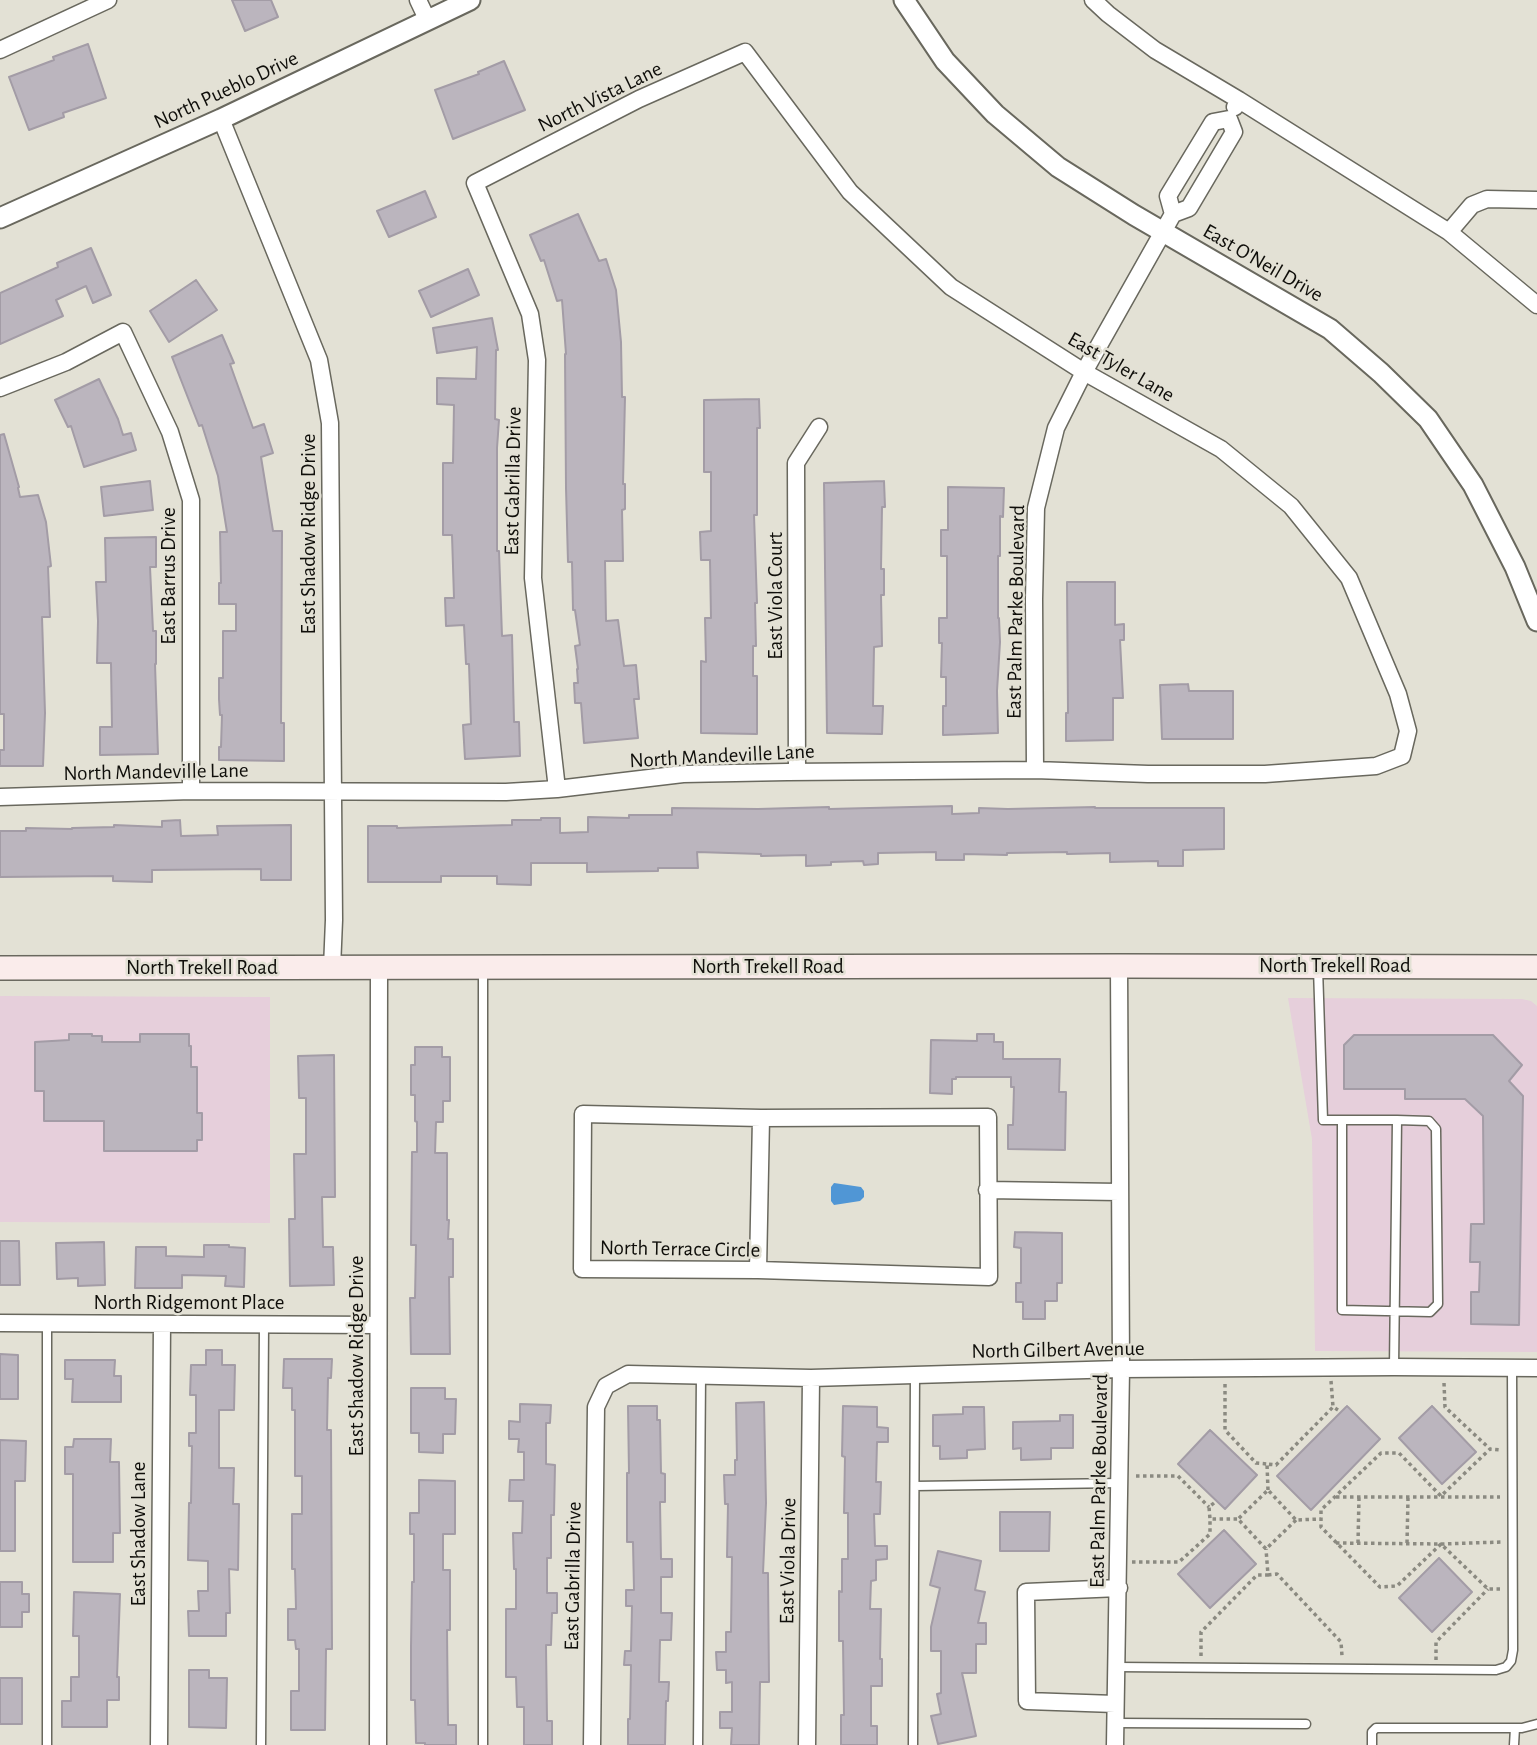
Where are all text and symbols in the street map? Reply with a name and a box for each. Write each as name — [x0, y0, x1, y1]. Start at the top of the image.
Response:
street label: North Pueblo Drive — [150, 46, 302, 134]
street label: North Vista Lane — [534, 56, 666, 138]
street label: East O'Neil Drive — [1198, 218, 1328, 308]
street label: East Tyler Lane — [1063, 326, 1179, 408]
street label: East Gabrilla Drive — [499, 406, 527, 556]
street label: East Shadow Ridge Drive — [296, 434, 322, 634]
street label: East Palm Parke Boulevard — [1002, 505, 1030, 719]
street label: East Barrus Drive — [156, 507, 182, 645]
street label: East Viola Court — [763, 532, 789, 660]
street label: North Mandeville Lane — [629, 739, 815, 773]
street label: North Mandeville Lane — [63, 758, 249, 786]
street label: North Trekell Road — [1259, 953, 1411, 979]
street label: North Trekell Road — [692, 954, 844, 980]
street label: North Trekell Road — [126, 955, 278, 981]
street label: North Terrace Circle — [600, 1235, 760, 1263]
street label: East Shadow Ridge Drive — [344, 1256, 370, 1456]
street label: North Ridgemont Place — [94, 1290, 284, 1316]
street label: North Gilbert Avenue — [971, 1336, 1145, 1364]
street label: East Palm Parke Boulevard — [1085, 1374, 1113, 1588]
street label: East Shadow Lane — [126, 1462, 152, 1606]
street label: East Viola Drive — [774, 1497, 802, 1625]
street label: East Gabrilla Drive — [559, 1501, 587, 1651]

